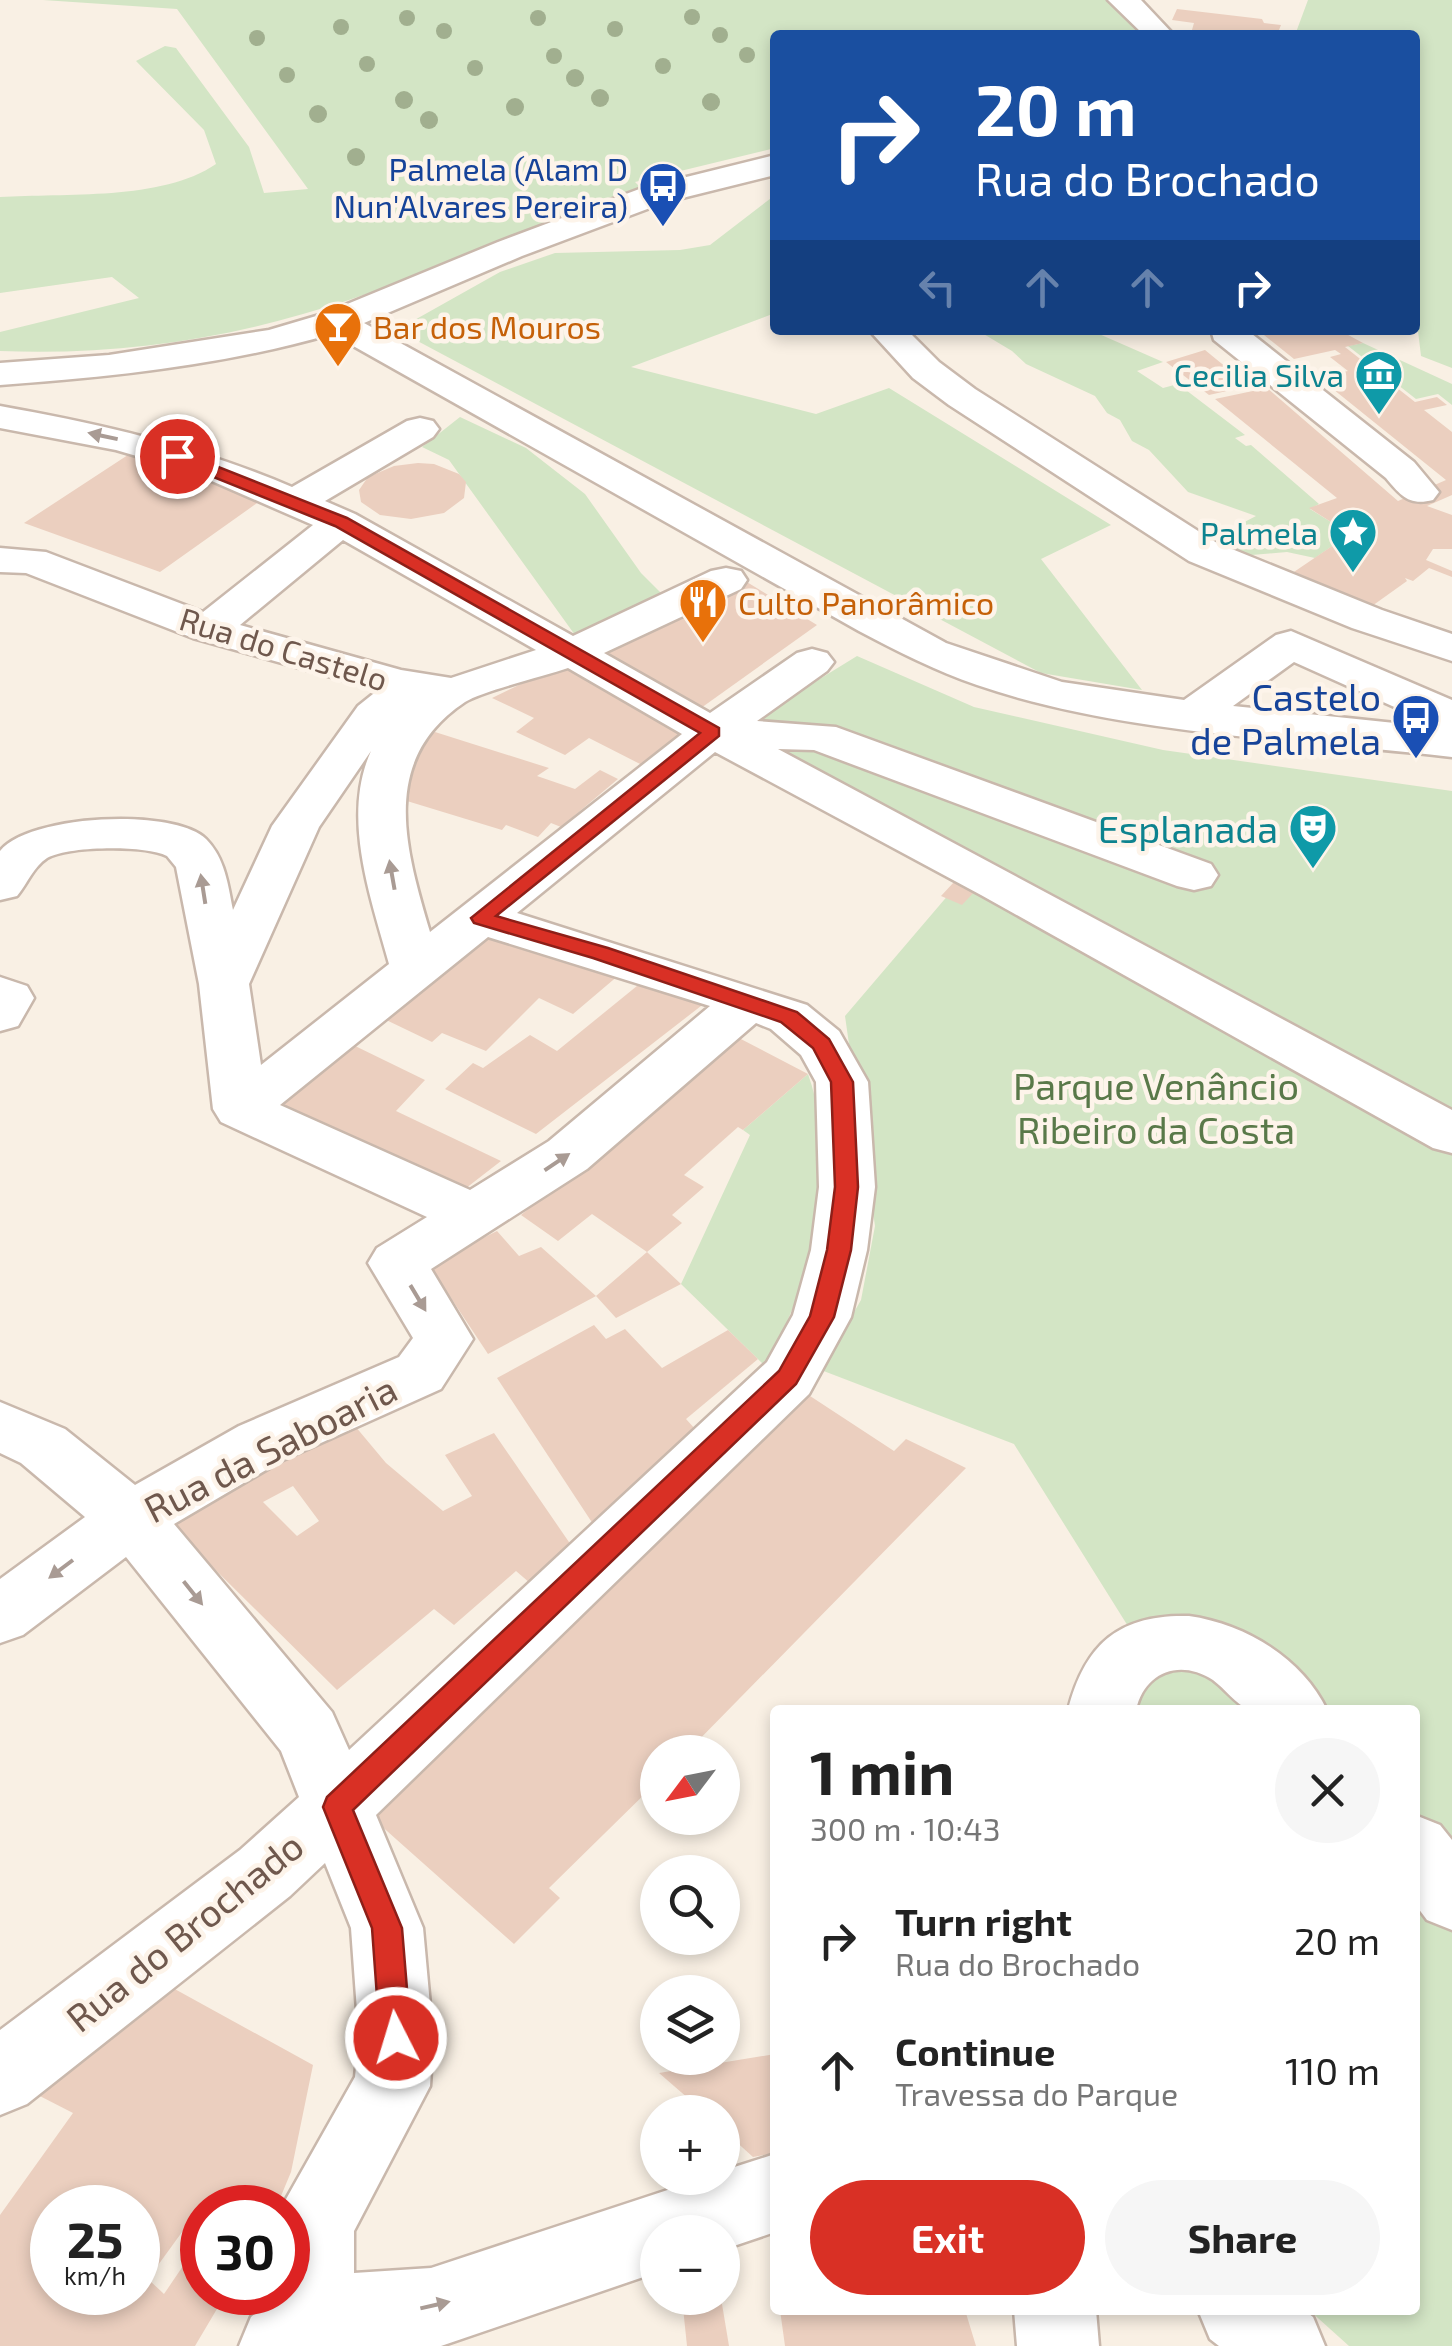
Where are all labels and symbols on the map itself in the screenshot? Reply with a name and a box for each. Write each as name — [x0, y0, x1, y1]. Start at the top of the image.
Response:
place label: Palmela (Alam D Nun'Alvares Pereira) — [334, 149, 628, 224]
bus stop icon: Palmela (Alam D Nun'Alvares Pereira) — [637, 160, 689, 228]
bar icon: Bar dos Mouros — [312, 300, 364, 368]
place label: Bar dos Mouros — [373, 307, 601, 345]
museum icon: Cecilia Silva — [1353, 348, 1405, 416]
place label: Cecilia Silva — [1174, 355, 1344, 393]
pin — [135, 414, 220, 499]
one-way arrow — [87, 428, 118, 444]
place icon: Palmela — [1327, 506, 1379, 574]
place label: Palmela — [1200, 513, 1318, 551]
restaurant icon: Culto Panorâmico — [677, 576, 729, 644]
place label: Culto Panorâmico — [738, 583, 994, 621]
street label: Rua do Castelo — [175, 598, 393, 698]
place label: Castelo de Palmela — [1190, 673, 1381, 763]
bus stop icon: Castelo de Palmela — [1390, 692, 1442, 760]
theatre icon: Esplanada — [1287, 802, 1339, 870]
place label: Esplanada — [1098, 805, 1278, 851]
one-way arrow — [384, 859, 399, 890]
one-way arrow — [195, 872, 211, 904]
park label: Parque Venâncio Ribeiro da Costa — [1013, 1062, 1299, 1152]
one-way arrow — [544, 1153, 571, 1172]
one-way arrow — [409, 1284, 427, 1312]
street label: Rua da Saboaria — [136, 1365, 404, 1531]
one-way arrow — [48, 1559, 74, 1579]
one-way arrow — [181, 1581, 203, 1606]
north arrow — [640, 1735, 740, 1835]
street label: Rua do Brochado — [56, 1822, 312, 2040]
position arrow — [344, 1986, 448, 2090]
speed limit sign: 30 — [180, 2185, 310, 2315]
one-way arrow — [420, 2297, 451, 2313]

